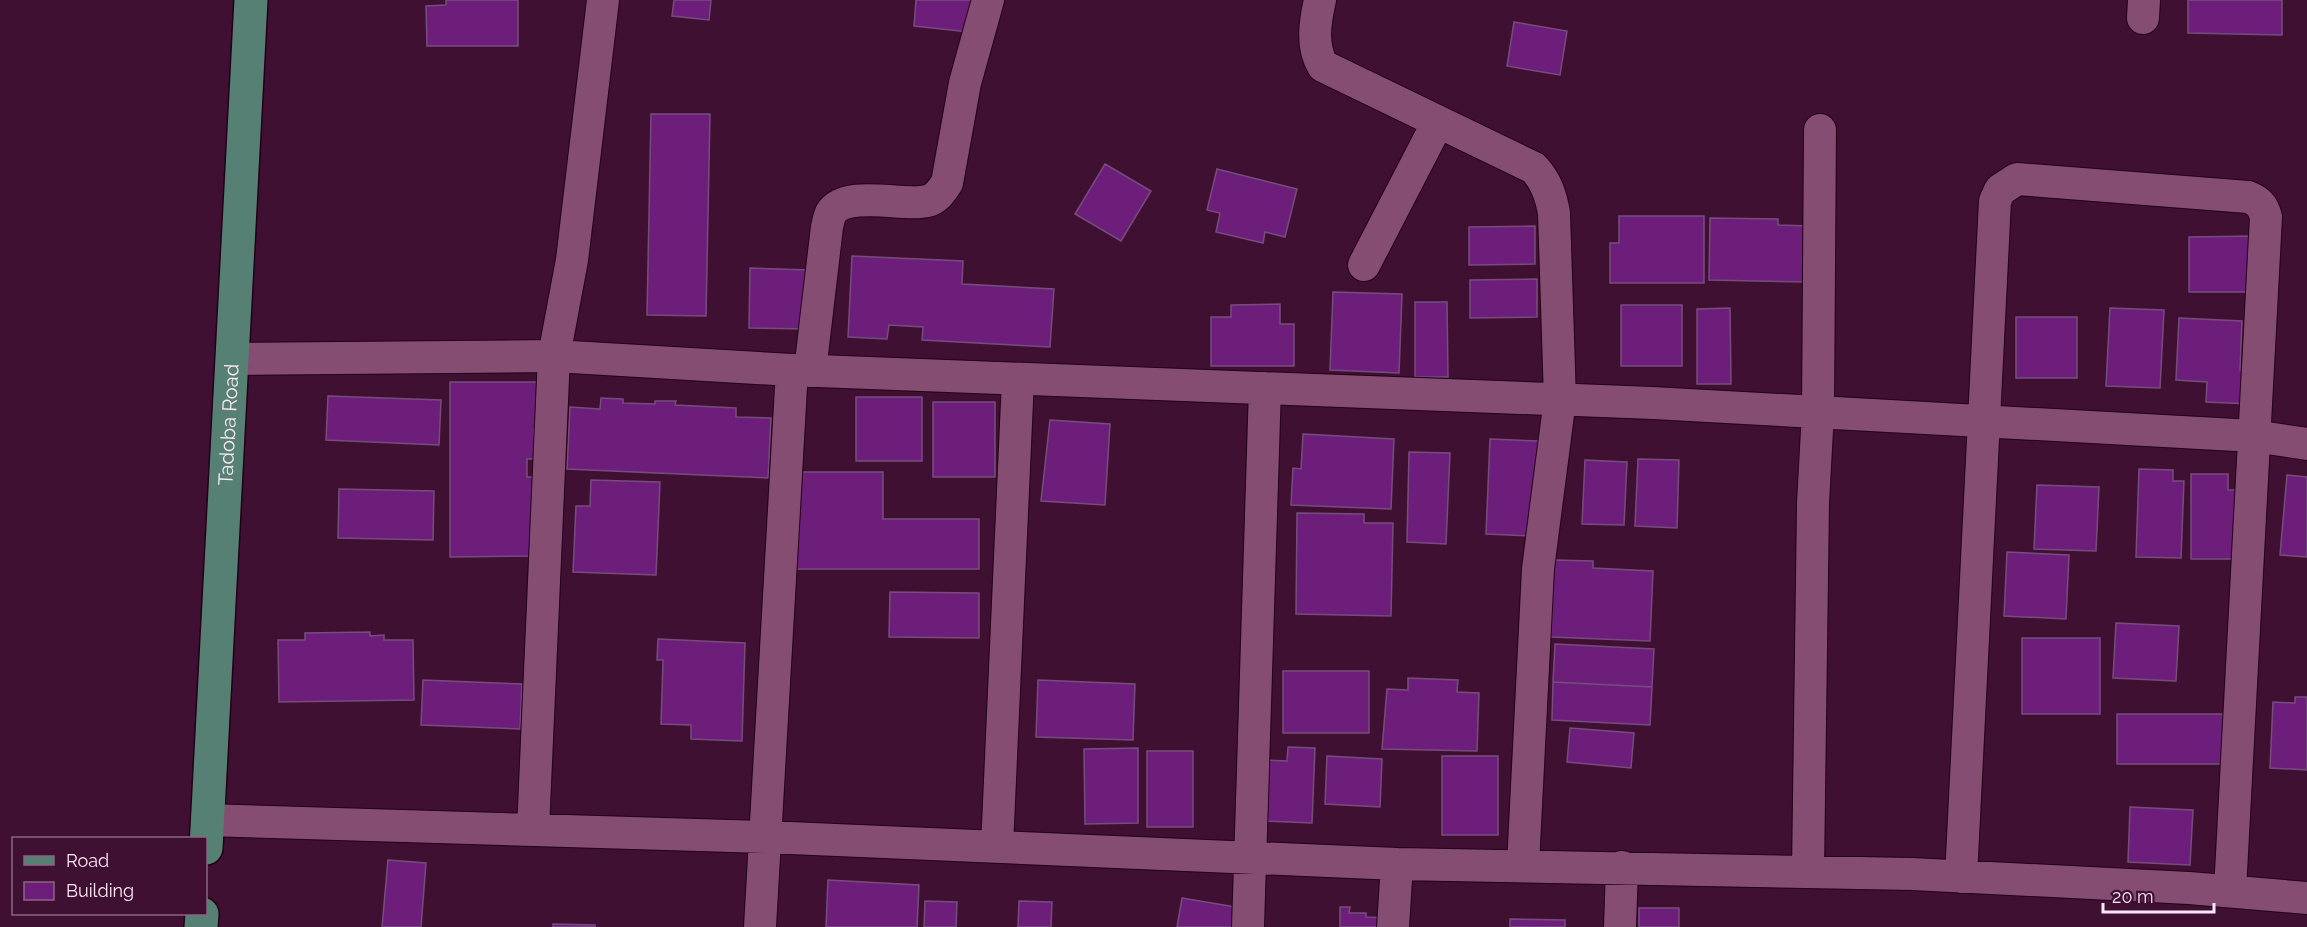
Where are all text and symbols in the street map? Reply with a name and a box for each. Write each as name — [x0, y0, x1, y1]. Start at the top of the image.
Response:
street label: Tadoba Road — [213, 363, 244, 486]
legend — [12, 837, 207, 915]
text: Road — [66, 850, 109, 871]
scale bar — [2103, 876, 2214, 914]
text: Building — [66, 880, 134, 901]
text: 20 m — [2112, 886, 2154, 907]

